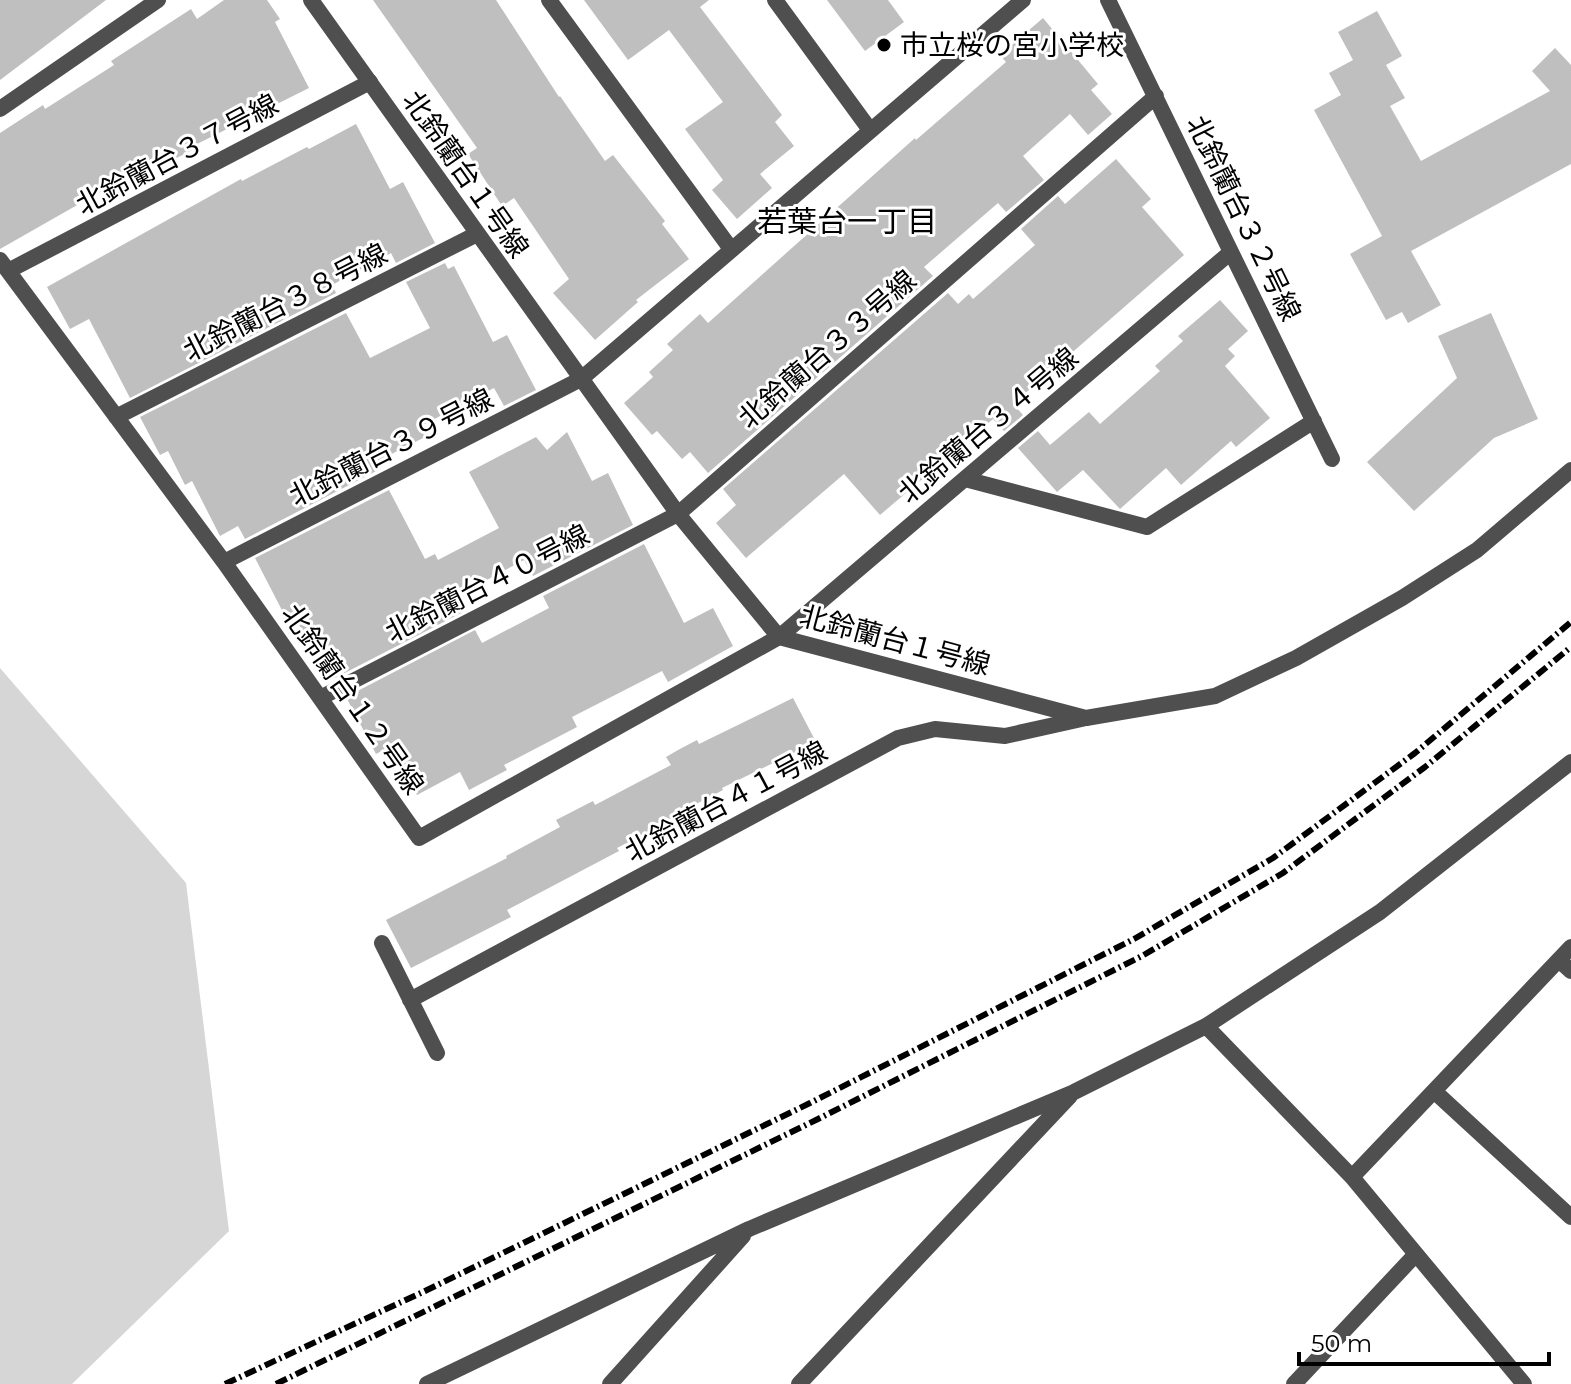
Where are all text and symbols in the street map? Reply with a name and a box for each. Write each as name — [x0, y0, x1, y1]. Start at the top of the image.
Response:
place label: 市立桜の宮小学校 — [900, 28, 1124, 62]
marker: 市立桜の宮小学校 — [875, 36, 893, 54]
street label: 北鈴蘭台１号線 — [396, 84, 536, 264]
street label: 北鈴蘭台３７号線 — [70, 86, 284, 222]
street label: 北鈴蘭台３２号線 — [1180, 110, 1308, 326]
district label: 若葉台一丁目 — [757, 203, 937, 240]
street label: 北鈴蘭台３８号線 — [177, 236, 393, 368]
street label: 北鈴蘭台３３号線 — [731, 263, 923, 435]
street label: 北鈴蘭台３４号線 — [891, 340, 1085, 510]
street label: 北鈴蘭台３９号線 — [283, 381, 499, 513]
street label: 北鈴蘭台４０号線 — [379, 517, 595, 649]
street label: 北鈴蘭台１２号線 — [275, 597, 431, 801]
street label: 北鈴蘭台１号線 — [796, 598, 994, 682]
street label: 北鈴蘭台４１号線 — [619, 733, 833, 869]
scale bar — [1299, 1316, 1549, 1366]
text: 50 m — [1311, 1329, 1372, 1358]

